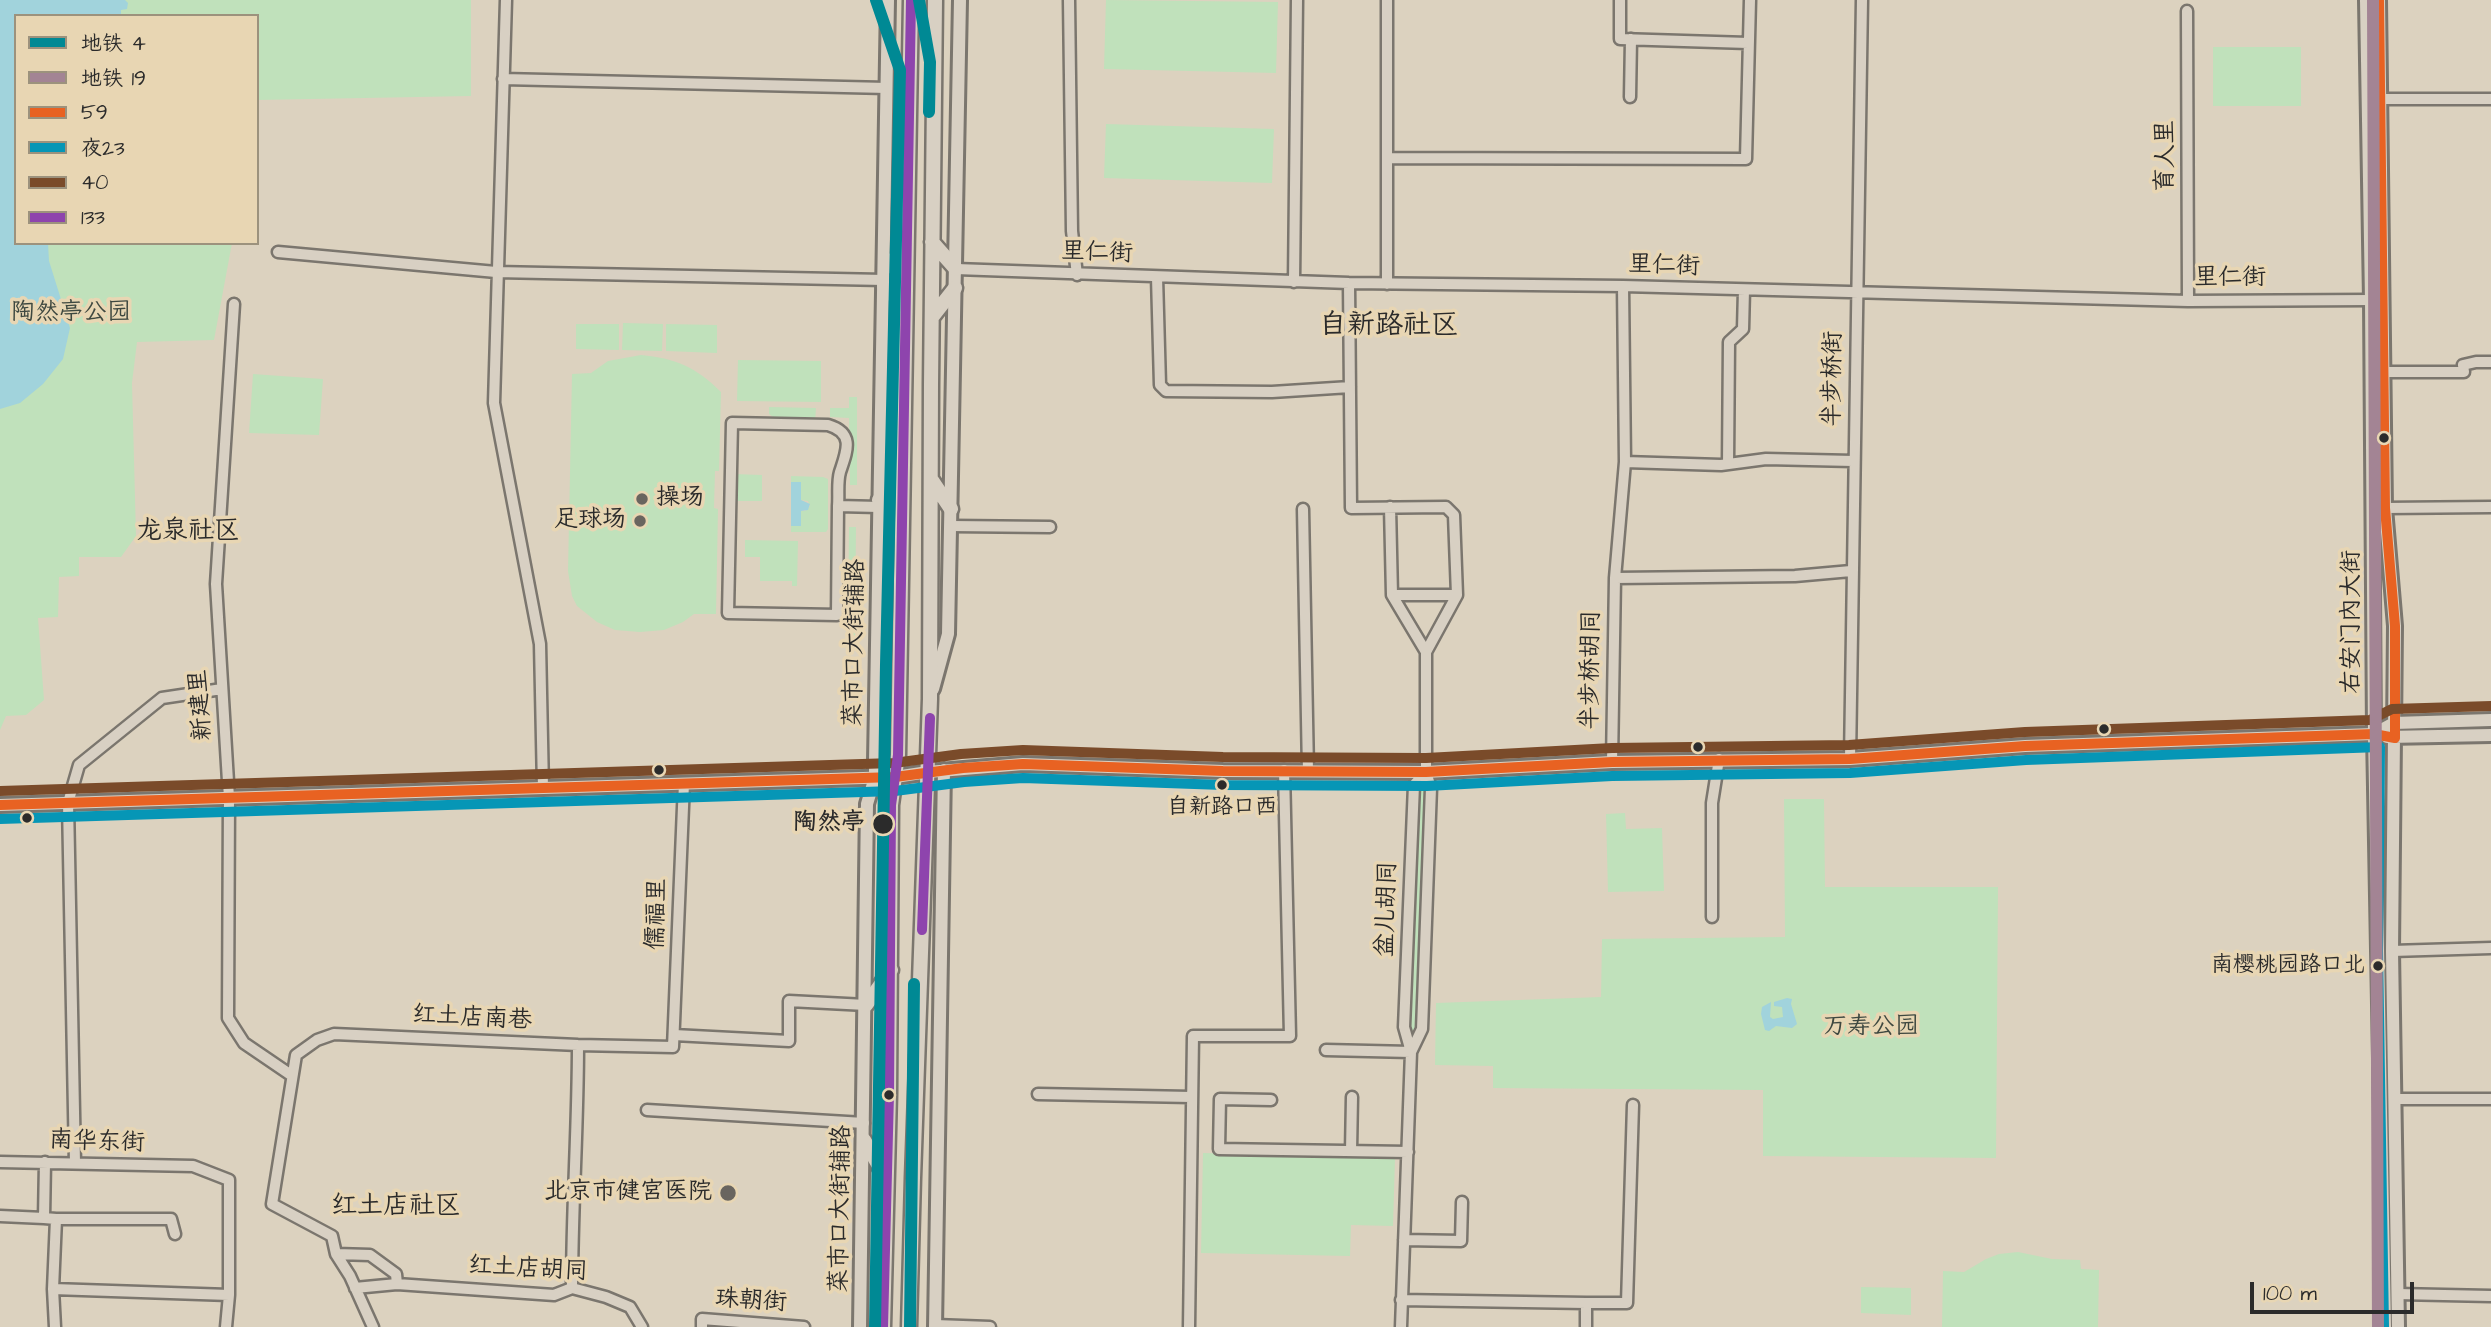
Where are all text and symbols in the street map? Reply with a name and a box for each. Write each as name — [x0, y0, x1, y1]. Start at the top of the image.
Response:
legend — [14, 14, 259, 245]
text: 地铁 4 — [81, 29, 146, 58]
text: 地铁 19 — [81, 64, 146, 93]
text: 59 — [81, 98, 108, 127]
street label: 育人里 — [2153, 120, 2181, 192]
text: 夜23 — [81, 134, 125, 163]
text: 40 — [81, 168, 109, 197]
text: 133 — [81, 203, 105, 232]
street label: 里仁街 — [1061, 238, 1133, 270]
street label: 里仁街 — [1628, 251, 1700, 283]
street label: 里仁街 — [2194, 265, 2266, 293]
park label: 陶然亭公园 — [11, 300, 131, 328]
district label: 自新路社区 — [1319, 310, 1459, 344]
street label: 半步桥街 — [1819, 331, 1849, 427]
unlabelled marker — [2377, 431, 2391, 445]
place label: 操场 — [656, 485, 704, 513]
marker: 操场 — [634, 491, 650, 507]
place label: 足球场 — [554, 507, 626, 535]
marker: 足球场 — [632, 513, 648, 529]
district label: 龙泉社区 — [136, 517, 240, 549]
street label: 右安门内大街 — [2339, 550, 2367, 694]
street label: 菜市口大街辅路 — [840, 559, 872, 727]
street label: 半步桥胡同 — [1577, 610, 1607, 730]
street label: 新建里 — [185, 668, 219, 742]
unlabelled marker — [2097, 722, 2111, 736]
unlabelled marker — [1691, 740, 1705, 754]
unlabelled marker — [652, 763, 666, 777]
marker: 自新路口西 — [1215, 778, 1229, 792]
place label: 自新路口西 — [1167, 795, 1277, 821]
place label: 陶然亭 — [793, 810, 865, 838]
unlabelled marker — [20, 811, 34, 825]
marker: 陶然亭 — [871, 812, 895, 836]
street label: 盆儿胡同 — [1372, 861, 1404, 957]
street label: 儒福里 — [642, 878, 674, 950]
place label: 南樱桃园路口北 — [2211, 953, 2365, 979]
marker: 南樱桃园路口北 — [2371, 959, 2385, 973]
street label: 红土店南巷 — [411, 1001, 533, 1037]
park label: 万寿公园 — [1823, 1014, 1919, 1042]
unlabelled marker — [882, 1088, 896, 1102]
street label: 菜市口大街辅路 — [826, 1125, 858, 1293]
street label: 南华东街 — [49, 1127, 145, 1159]
place label: 北京市健宫医院 — [544, 1179, 712, 1207]
marker: 北京市健宫医院 — [718, 1183, 738, 1203]
district label: 红土店社区 — [331, 1192, 461, 1224]
street label: 红土店胡同 — [467, 1252, 589, 1288]
scale bar — [2253, 1268, 2418, 1312]
text: 100 m — [2263, 1279, 2317, 1308]
street label: 珠朝街 — [714, 1285, 788, 1319]

